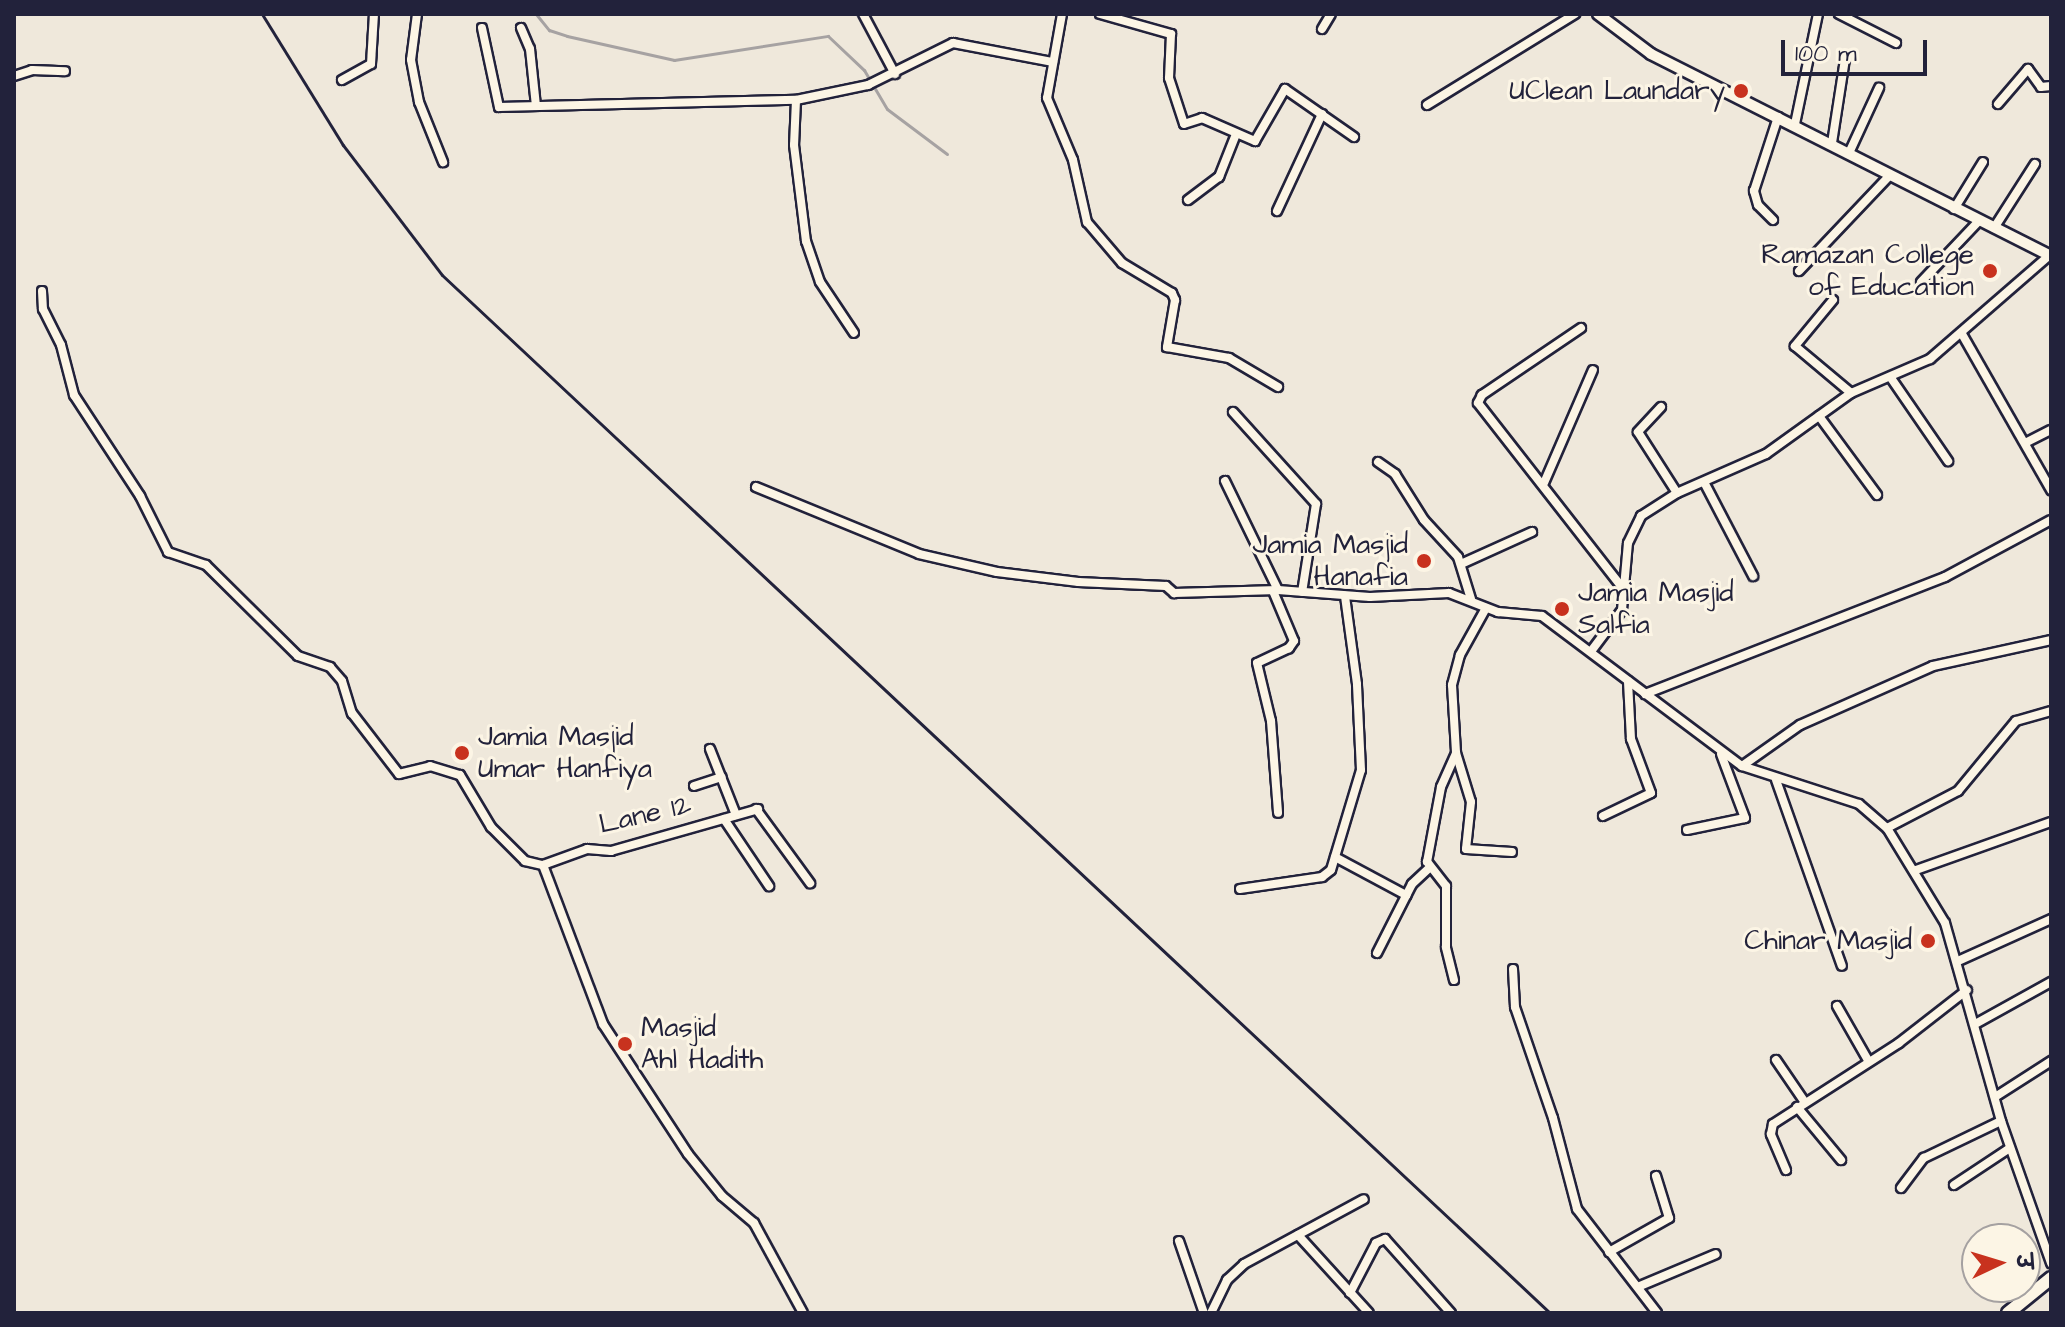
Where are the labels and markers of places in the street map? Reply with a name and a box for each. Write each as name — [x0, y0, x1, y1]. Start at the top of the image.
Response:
place label: UClean Laundary — [1509, 74, 1725, 108]
marker: UClean Laundary — [1732, 82, 1750, 100]
place label: Ramazan College of Education — [1761, 238, 1974, 304]
marker: Ramazan College of Education — [1981, 262, 1999, 280]
place label: Jamia Masjid Hanafia — [1252, 528, 1408, 594]
marker: Jamia Masjid Hanafia — [1415, 552, 1433, 570]
place label: Jamia Masjid Salfia — [1578, 576, 1734, 642]
marker: Jamia Masjid Salfia — [1553, 600, 1571, 618]
place label: Jamia Masjid Umar Hanfiya — [478, 720, 652, 786]
marker: Jamia Masjid Umar Hanfiya — [453, 744, 471, 762]
place label: Chinar Masjid — [1744, 924, 1912, 958]
marker: Chinar Masjid — [1919, 932, 1937, 950]
place label: Masjid Ahl Hadith — [641, 1011, 763, 1077]
marker: Masjid Ahl Hadith — [616, 1035, 634, 1053]

